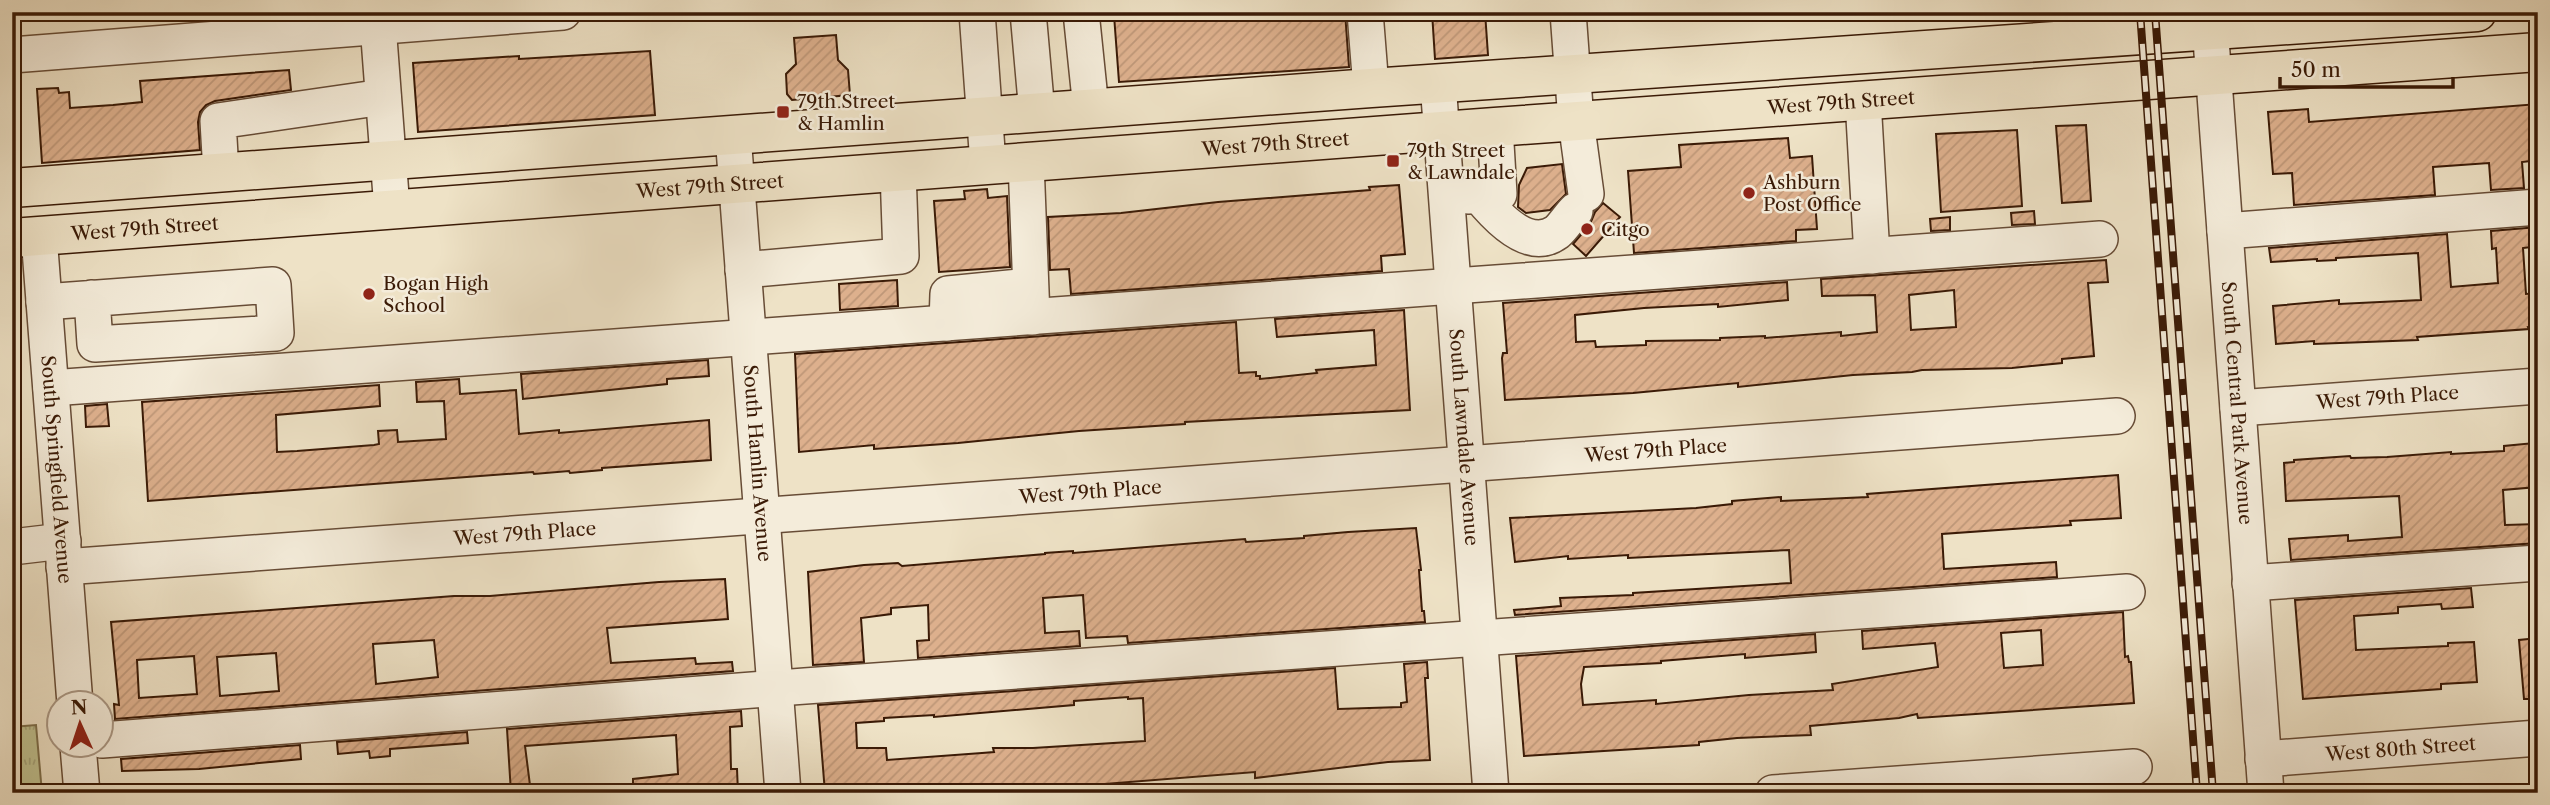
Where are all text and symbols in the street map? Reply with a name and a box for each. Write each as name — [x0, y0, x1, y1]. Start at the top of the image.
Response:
scale bar — [2280, 46, 2454, 90]
text: 50 m — [2291, 57, 2341, 82]
street label: West 79th Street — [1765, 85, 1916, 119]
place label: 79th Street & Hamlin — [797, 90, 895, 135]
marker: 79th Street & Hamlin — [775, 104, 791, 120]
street label: West 79th Street — [1200, 126, 1350, 160]
place label: 79th Street & Lawndale — [1407, 139, 1515, 184]
marker: 79th Street & Lawndale — [1385, 153, 1401, 169]
street label: West 79th Street — [634, 169, 785, 203]
place label: Ashburn Post Office — [1762, 171, 1861, 216]
marker: Ashburn Post Office — [1741, 185, 1757, 201]
street label: West 79th Street — [69, 211, 220, 245]
place label: Citgo — [1601, 218, 1650, 241]
marker: Citgo — [1579, 221, 1595, 237]
place label: Bogan High School — [383, 272, 489, 317]
street label: South Central Park Avenue — [2217, 281, 2258, 525]
marker: Bogan High School — [361, 286, 377, 302]
street label: South Lawndale Avenue — [1445, 328, 1484, 546]
street label: South Springfield Avenue — [37, 354, 77, 584]
street label: South Hamlin Avenue — [739, 364, 777, 562]
street label: West 79th Place — [2315, 380, 2460, 414]
street label: West 79th Place — [1583, 433, 1728, 467]
street label: West 79th Place — [1017, 475, 1162, 508]
street label: West 79th Place — [452, 516, 597, 550]
north arrow — [46, 690, 116, 760]
text: N — [70, 696, 88, 719]
street label: West 80th Street — [2324, 731, 2477, 766]

